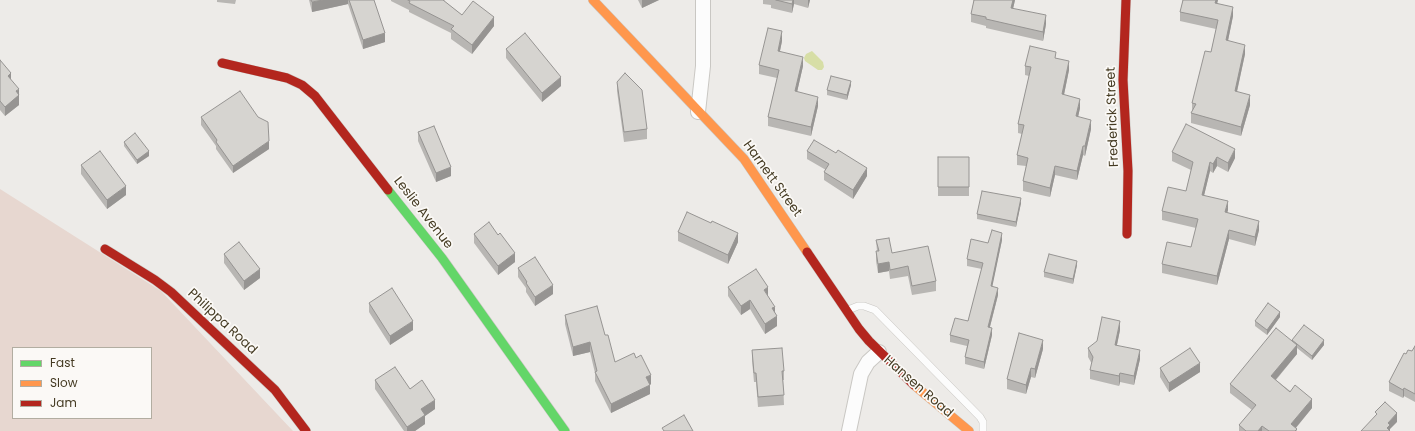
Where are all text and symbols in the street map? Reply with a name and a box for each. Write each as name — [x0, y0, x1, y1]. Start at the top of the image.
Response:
street label: Frederick Street — [1103, 67, 1123, 167]
street label: Harnett Street — [739, 138, 805, 220]
street label: Leslie Avenue — [390, 174, 456, 252]
street label: Philippa Road — [184, 286, 260, 358]
legend — [12, 347, 152, 419]
street label: Hansen Road — [880, 353, 956, 421]
text: Fast — [50, 354, 75, 371]
text: Slow — [50, 374, 78, 391]
text: Jam — [50, 394, 77, 411]

